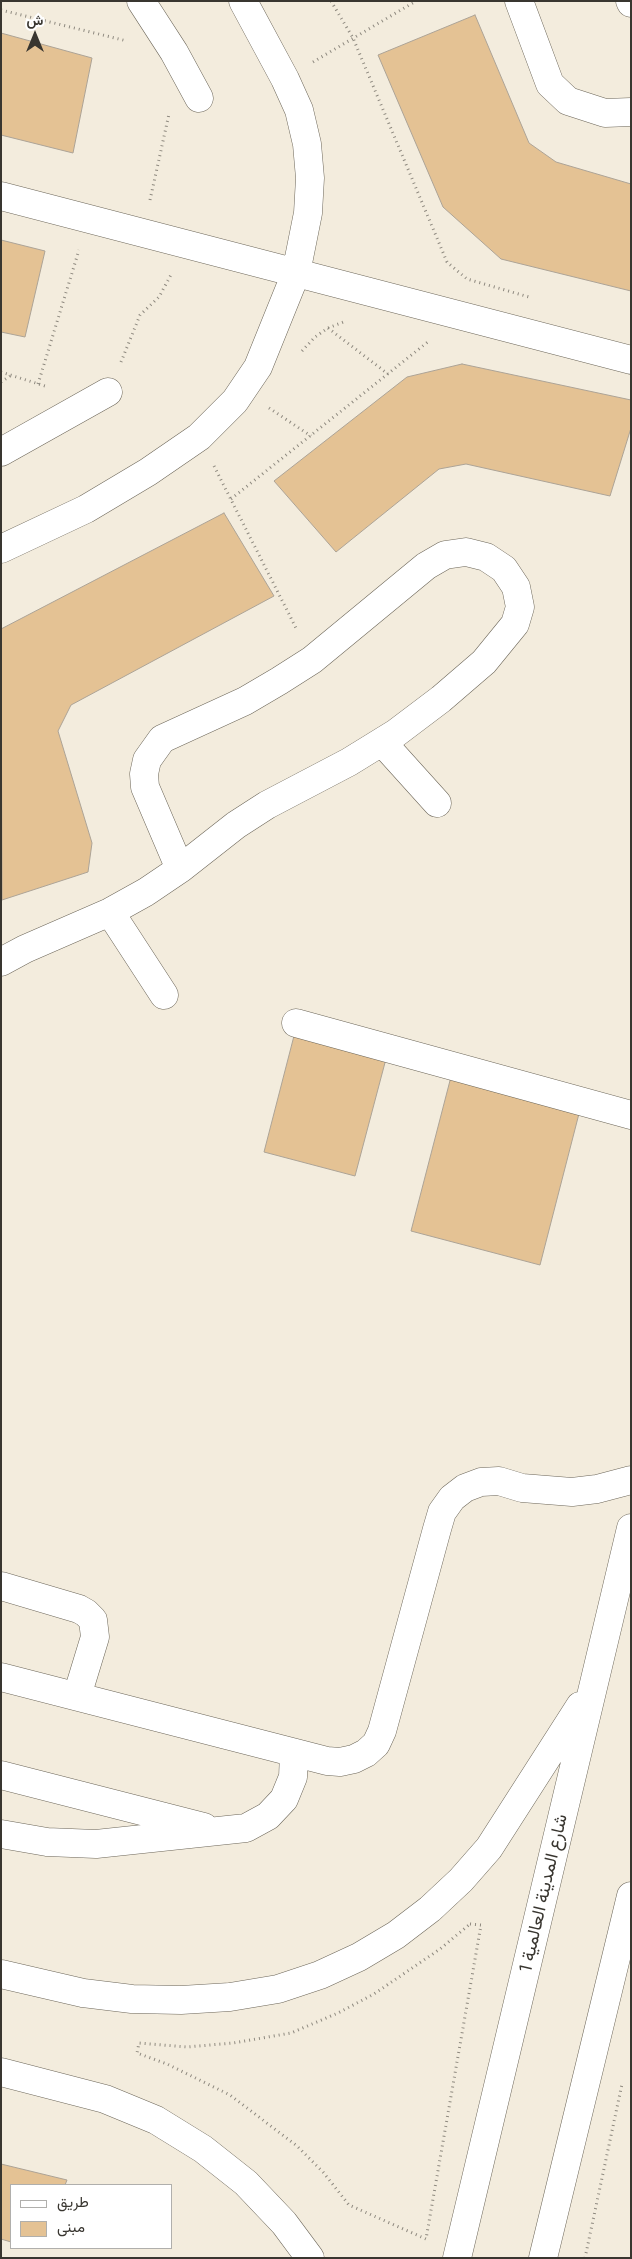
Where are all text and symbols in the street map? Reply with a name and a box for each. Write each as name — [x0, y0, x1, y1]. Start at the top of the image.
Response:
north arrow — [10, 10, 60, 60]
text: ش — [27, 11, 43, 28]
street label: شارع المدينة العالمية 1 — [514, 1812, 572, 1974]
legend — [10, 2184, 172, 2249]
text: طريق — [57, 2192, 89, 2210]
text: مبنى — [57, 2217, 85, 2235]

